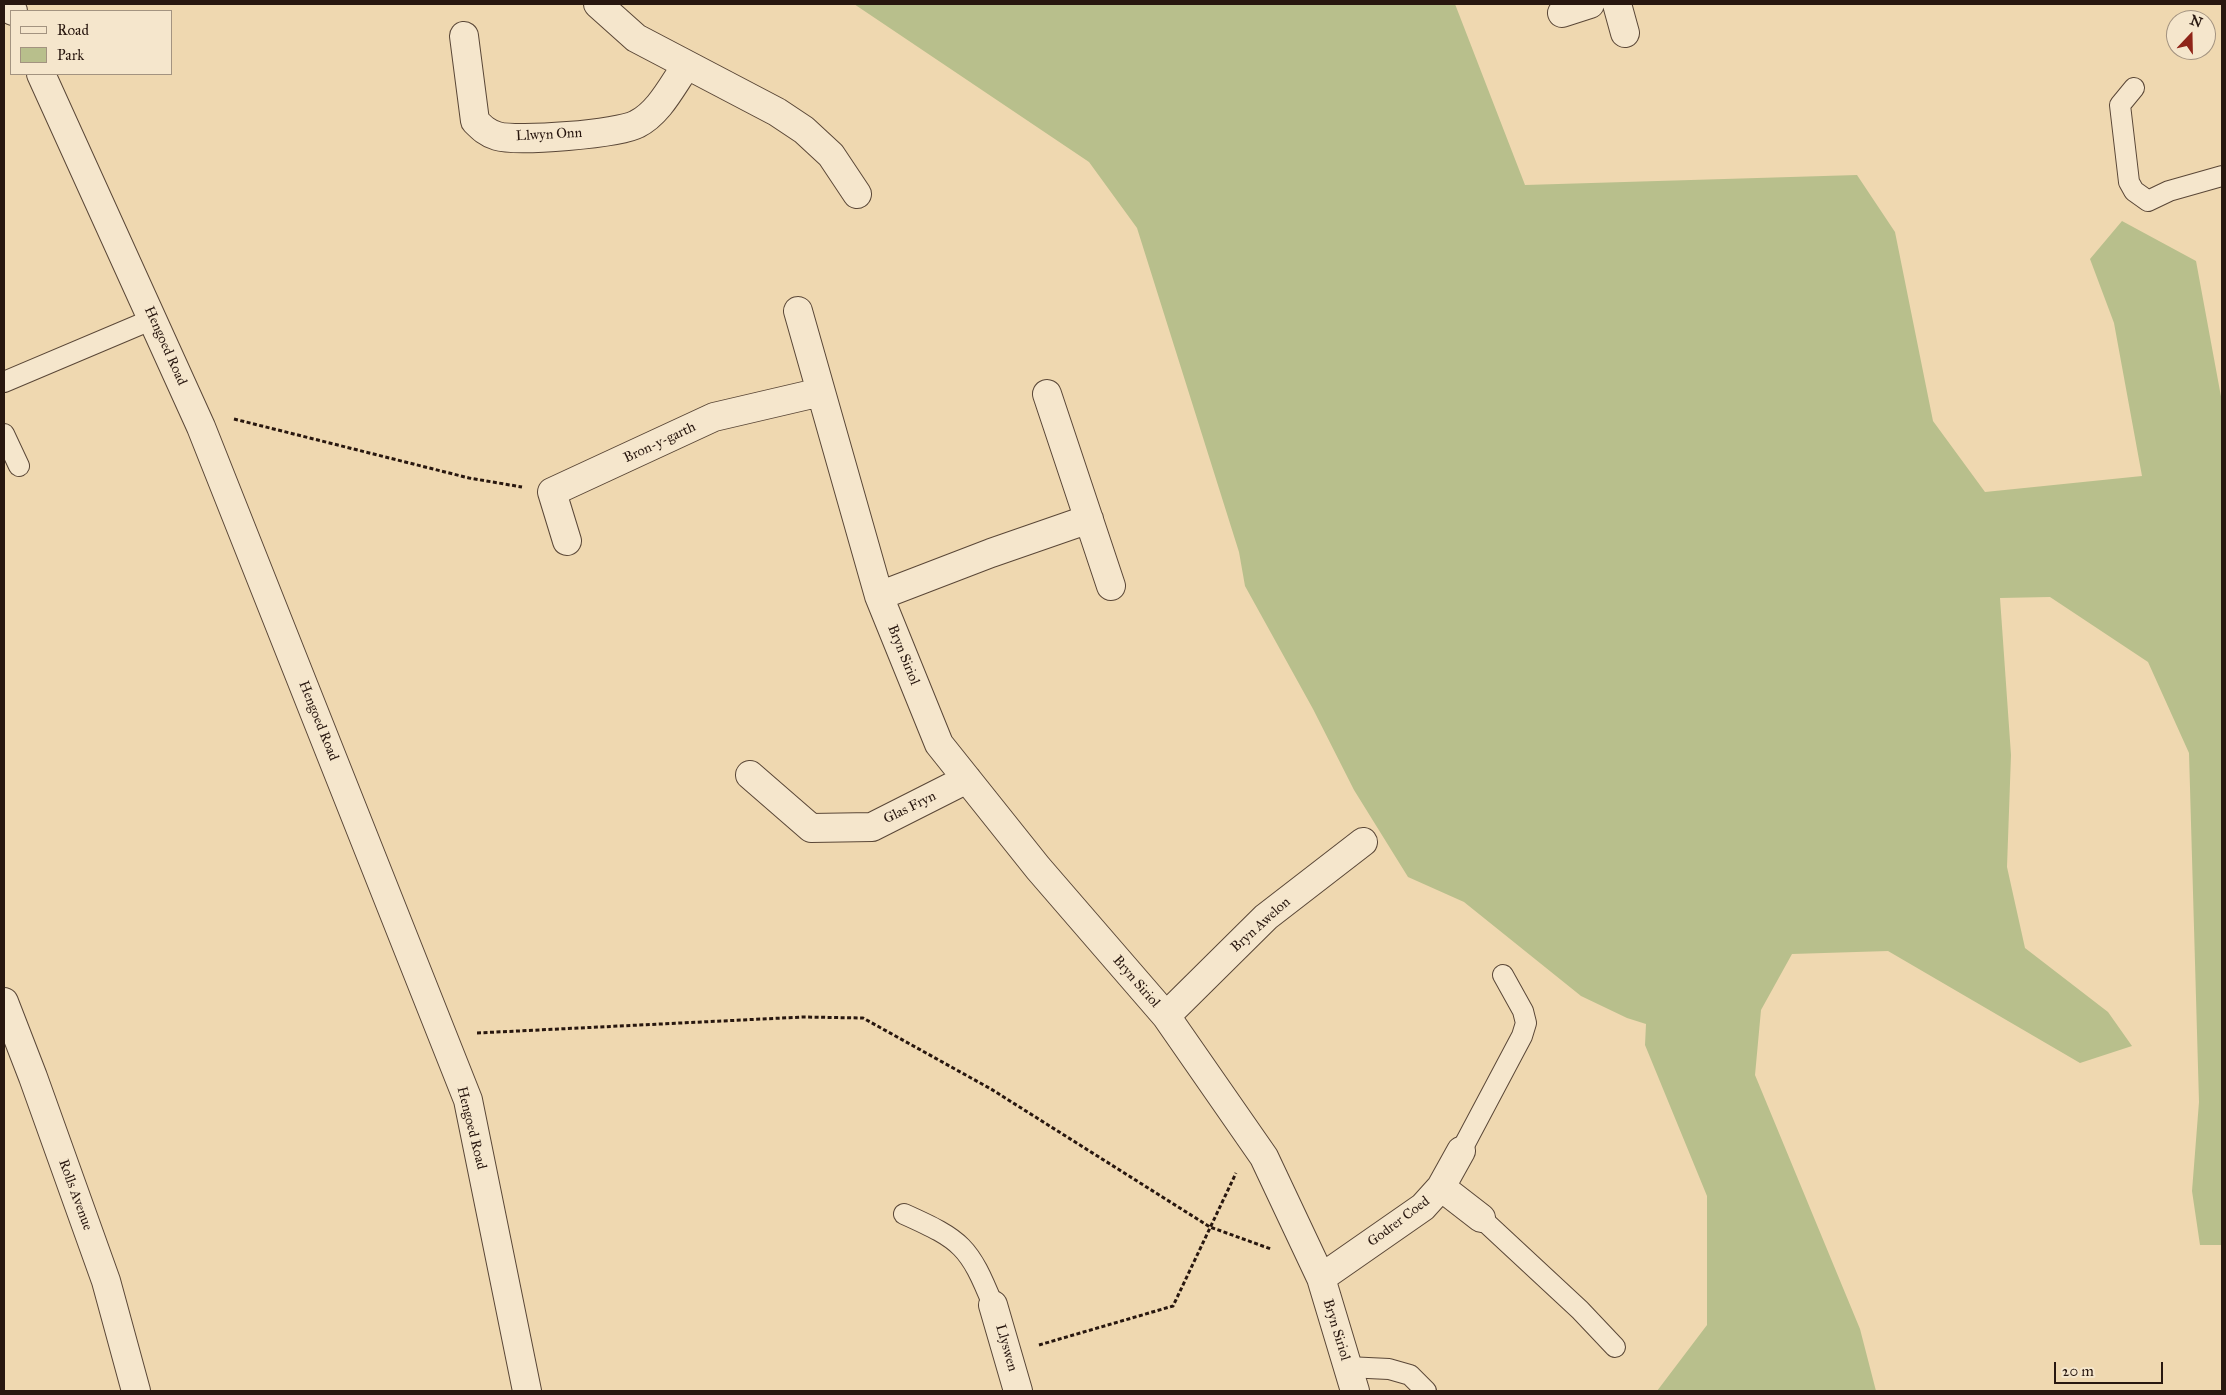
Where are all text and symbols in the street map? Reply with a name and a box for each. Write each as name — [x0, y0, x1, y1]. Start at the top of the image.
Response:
legend — [10, 10, 172, 75]
north arrow — [2166, 10, 2216, 60]
text: N — [2188, 11, 2205, 32]
text: Road — [57, 21, 89, 39]
text: Park — [57, 46, 84, 64]
street label: Llwyn Onn — [515, 125, 583, 145]
street label: Hengoed Road — [140, 304, 190, 388]
street label: Bron-y-garth — [621, 419, 699, 467]
street label: Bryn Siriol — [883, 622, 923, 688]
street label: Hengoed Road — [294, 679, 342, 763]
street label: Glas Fryn — [881, 788, 939, 828]
street label: Bryn Awelon — [1228, 894, 1294, 956]
street label: Bryn Siriol — [1109, 953, 1163, 1011]
street label: Hengoed Road — [453, 1085, 489, 1171]
street label: Rolls Avenue — [54, 1157, 96, 1233]
street label: Godrer Coed — [1365, 1193, 1433, 1251]
street label: Bryn Siriol — [1319, 1297, 1353, 1363]
street label: Llyswen — [991, 1323, 1021, 1373]
scale bar — [2056, 1352, 2165, 1384]
text: 20 m — [2062, 1362, 2094, 1380]

